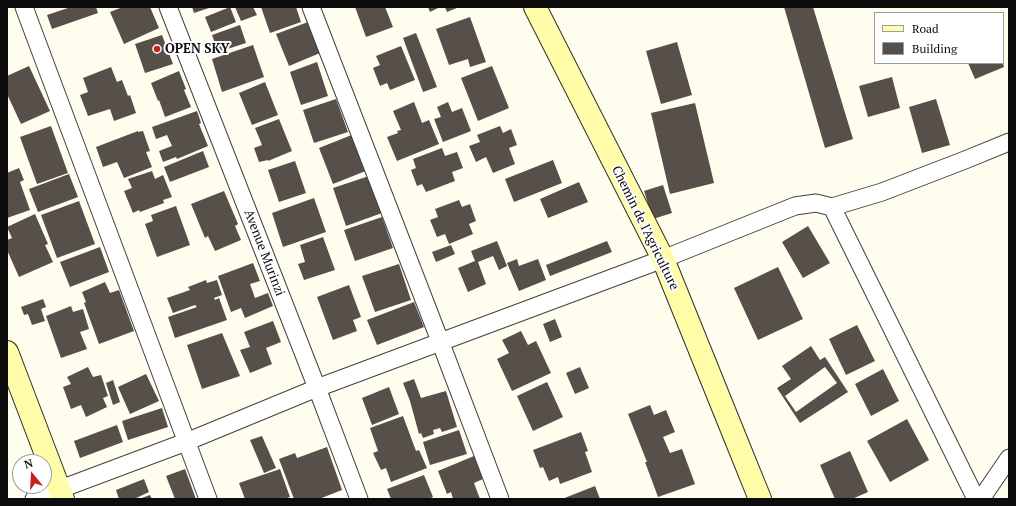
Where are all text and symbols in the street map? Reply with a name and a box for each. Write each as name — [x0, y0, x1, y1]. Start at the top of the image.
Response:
legend — [874, 12, 1004, 64]
text: Road — [912, 21, 939, 36]
place label: OPEN SKY — [165, 41, 230, 57]
text: Building — [912, 41, 957, 56]
marker: OPEN SKY — [152, 44, 162, 54]
street label: Chemin de l'Agriculture — [608, 163, 682, 293]
street label: Avenue Murinzi — [240, 208, 288, 298]
north arrow — [12, 454, 52, 494]
text: N — [22, 456, 35, 471]

